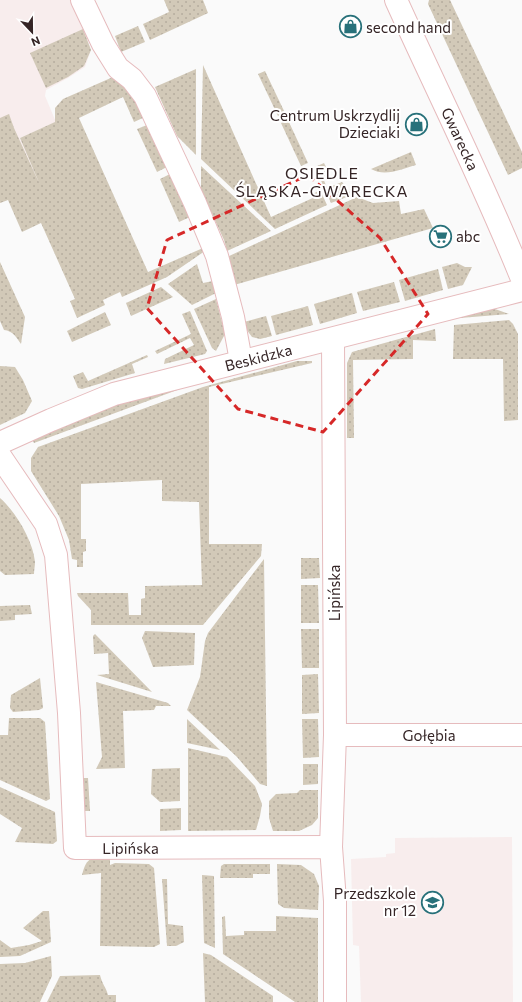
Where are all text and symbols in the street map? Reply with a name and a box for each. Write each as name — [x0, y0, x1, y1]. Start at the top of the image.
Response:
north arrow — [12, 12, 52, 52]
shop icon: second hand — [337, 14, 363, 40]
place label: second hand — [366, 18, 451, 36]
text: N — [30, 34, 42, 49]
street label: Gwarecka — [438, 104, 483, 173]
place label: Centrum Uskrzydlij Dzieciaki — [270, 106, 400, 141]
shop icon: Centrum Uskrzydlij Dzieciaki — [403, 111, 429, 137]
district label: OSIEDLE ŚLĄSKA-GWARECKA — [235, 163, 409, 200]
supermarket icon: abc — [427, 223, 453, 249]
place label: abc — [456, 227, 480, 245]
street label: Beskidzka — [223, 340, 294, 374]
street label: Lipińska — [325, 565, 343, 621]
street label: Gołębia — [402, 726, 456, 744]
street label: Lipińska — [102, 839, 159, 857]
place label: Przedszkole nr 12 — [334, 884, 416, 919]
school or university icon: Przedszkole nr 12 — [419, 889, 445, 915]

